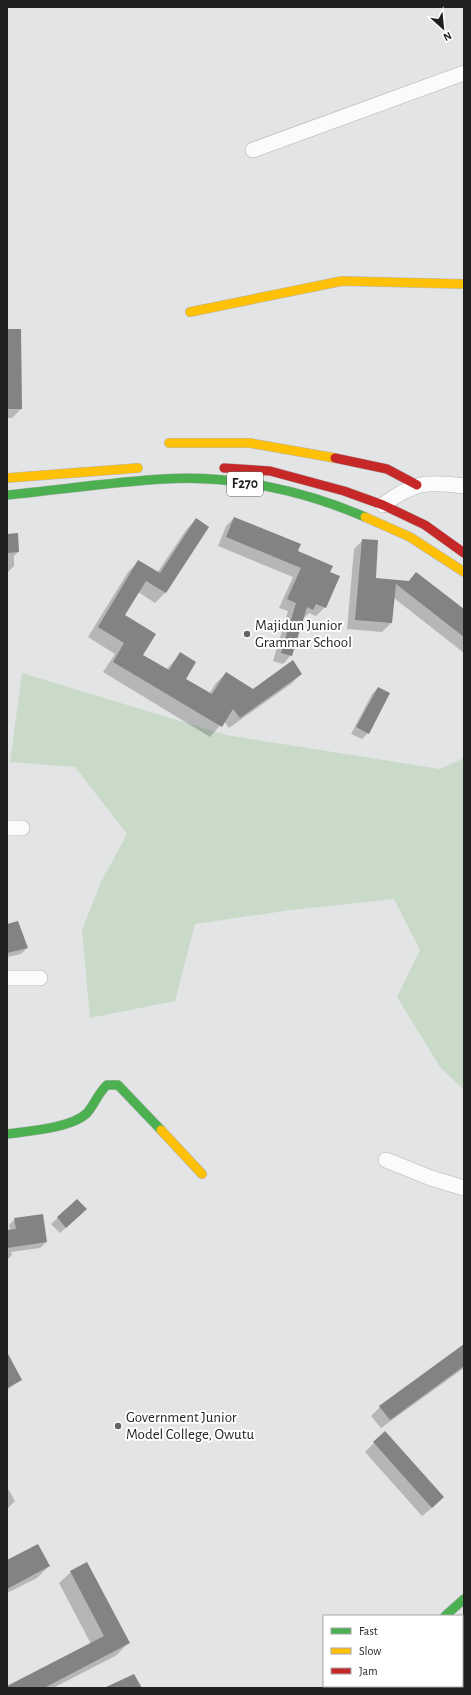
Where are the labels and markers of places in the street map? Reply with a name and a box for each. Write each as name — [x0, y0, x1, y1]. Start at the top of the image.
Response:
place label: Majidun Junior Grammar School — [255, 618, 352, 650]
marker: Majidun Junior Grammar School — [242, 629, 252, 639]
place label: Government Junior Model College, Owutu — [126, 1410, 255, 1442]
marker: Government Junior Model College, Owutu — [113, 1421, 123, 1431]

